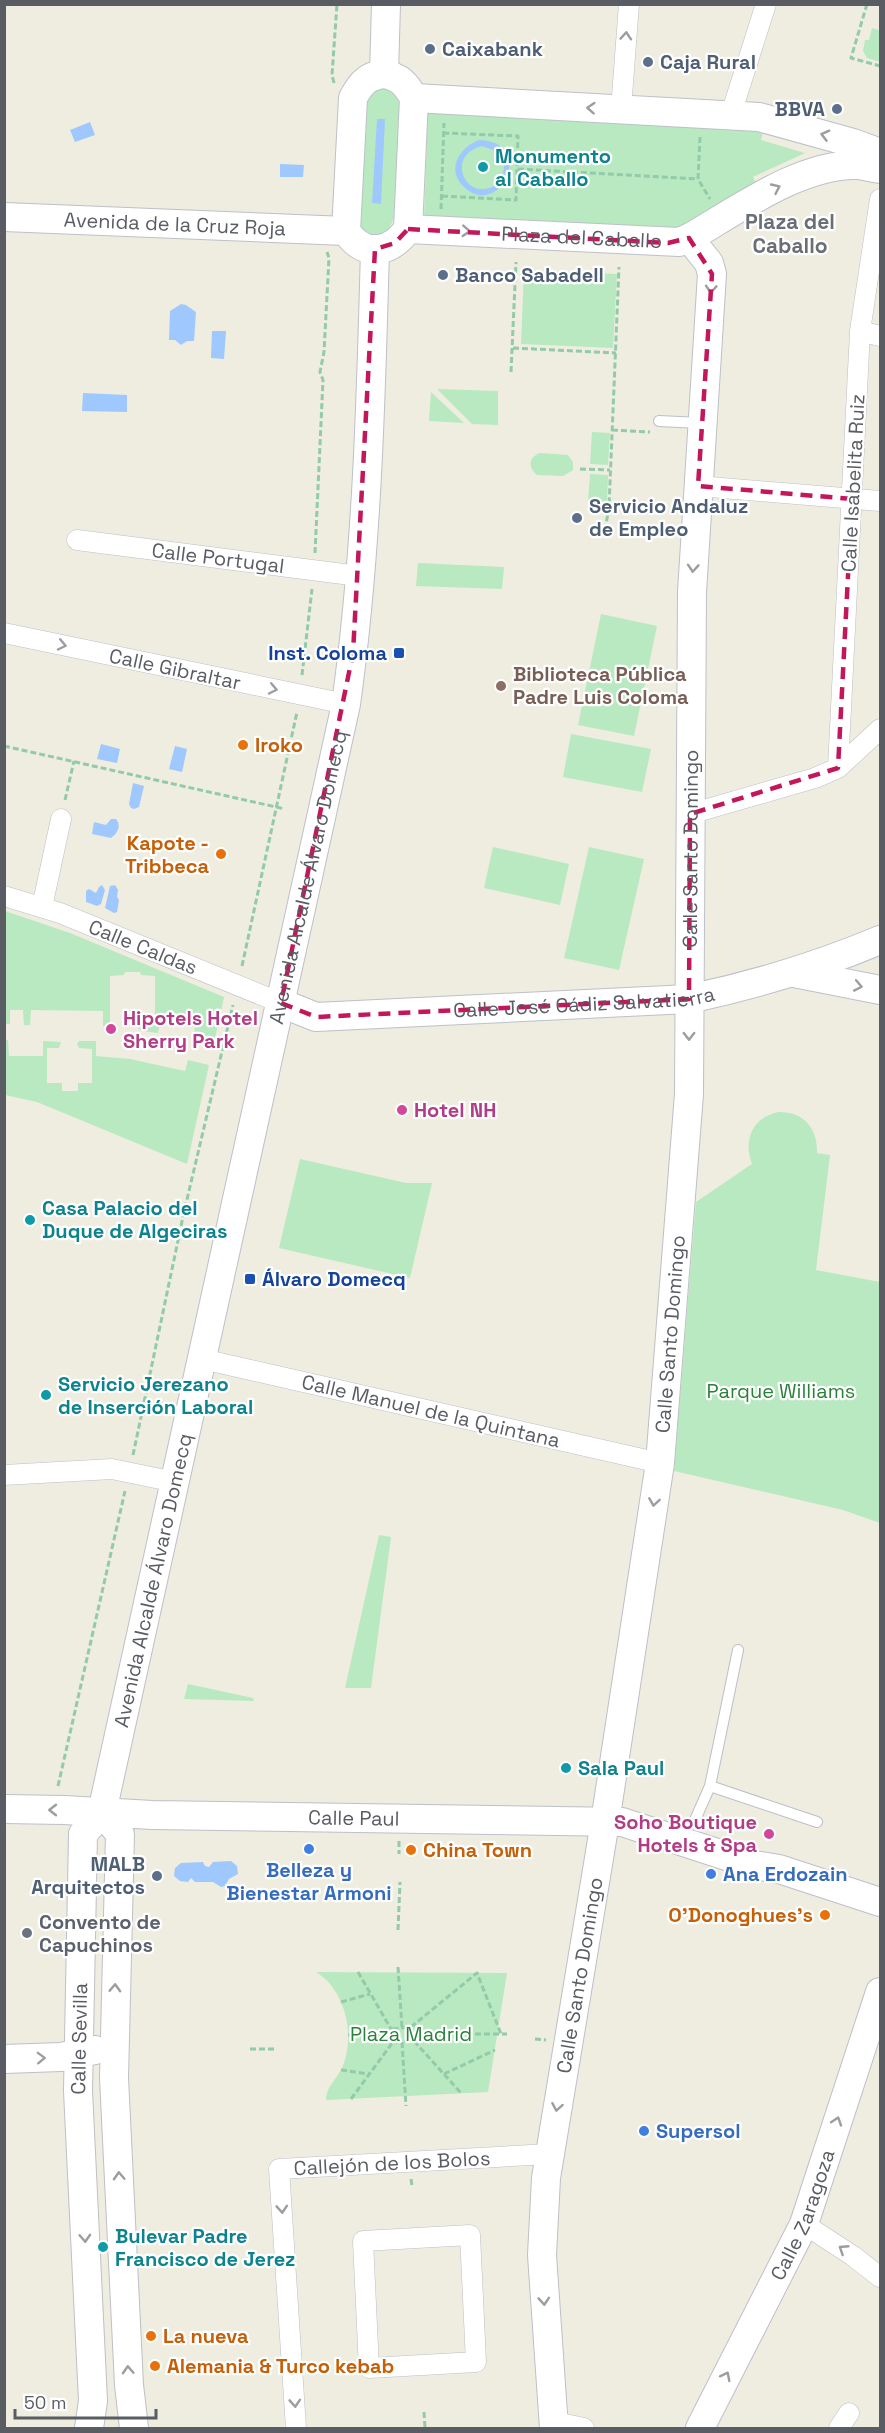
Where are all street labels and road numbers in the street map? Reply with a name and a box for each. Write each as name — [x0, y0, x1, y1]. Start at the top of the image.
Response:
street label: Avenida de la Cruz Roja — [63, 206, 286, 242]
street label: Plaza del Caballo — [501, 220, 663, 254]
street label: Calle Isabelita Ruiz — [835, 393, 871, 573]
street label: Calle Portugal — [150, 537, 286, 579]
street label: Calle Gibraltar — [107, 642, 243, 696]
street label: Avenida Alcalde Álvaro Domecq — [263, 728, 353, 1027]
street label: Calle Santo Domingo — [677, 749, 704, 948]
street label: Calle Caldas — [85, 913, 201, 981]
street label: Calle José Cádiz Salvatierra — [452, 981, 717, 1023]
street label: Calle Santo Domingo — [649, 1234, 691, 1434]
street label: Calle Manuel de la Quintana — [299, 1369, 563, 1453]
street label: Avenida Alcalde Álvaro Domecq — [108, 1431, 198, 1730]
street label: Calle Paul — [308, 1804, 400, 1832]
street label: Calle Santo Domingo — [551, 1875, 609, 2075]
street label: Calle Sevilla — [65, 1983, 93, 2095]
street label: Callejón de los Bolos — [293, 2145, 491, 2181]
street label: Calle Zaragoza — [764, 2146, 841, 2285]

